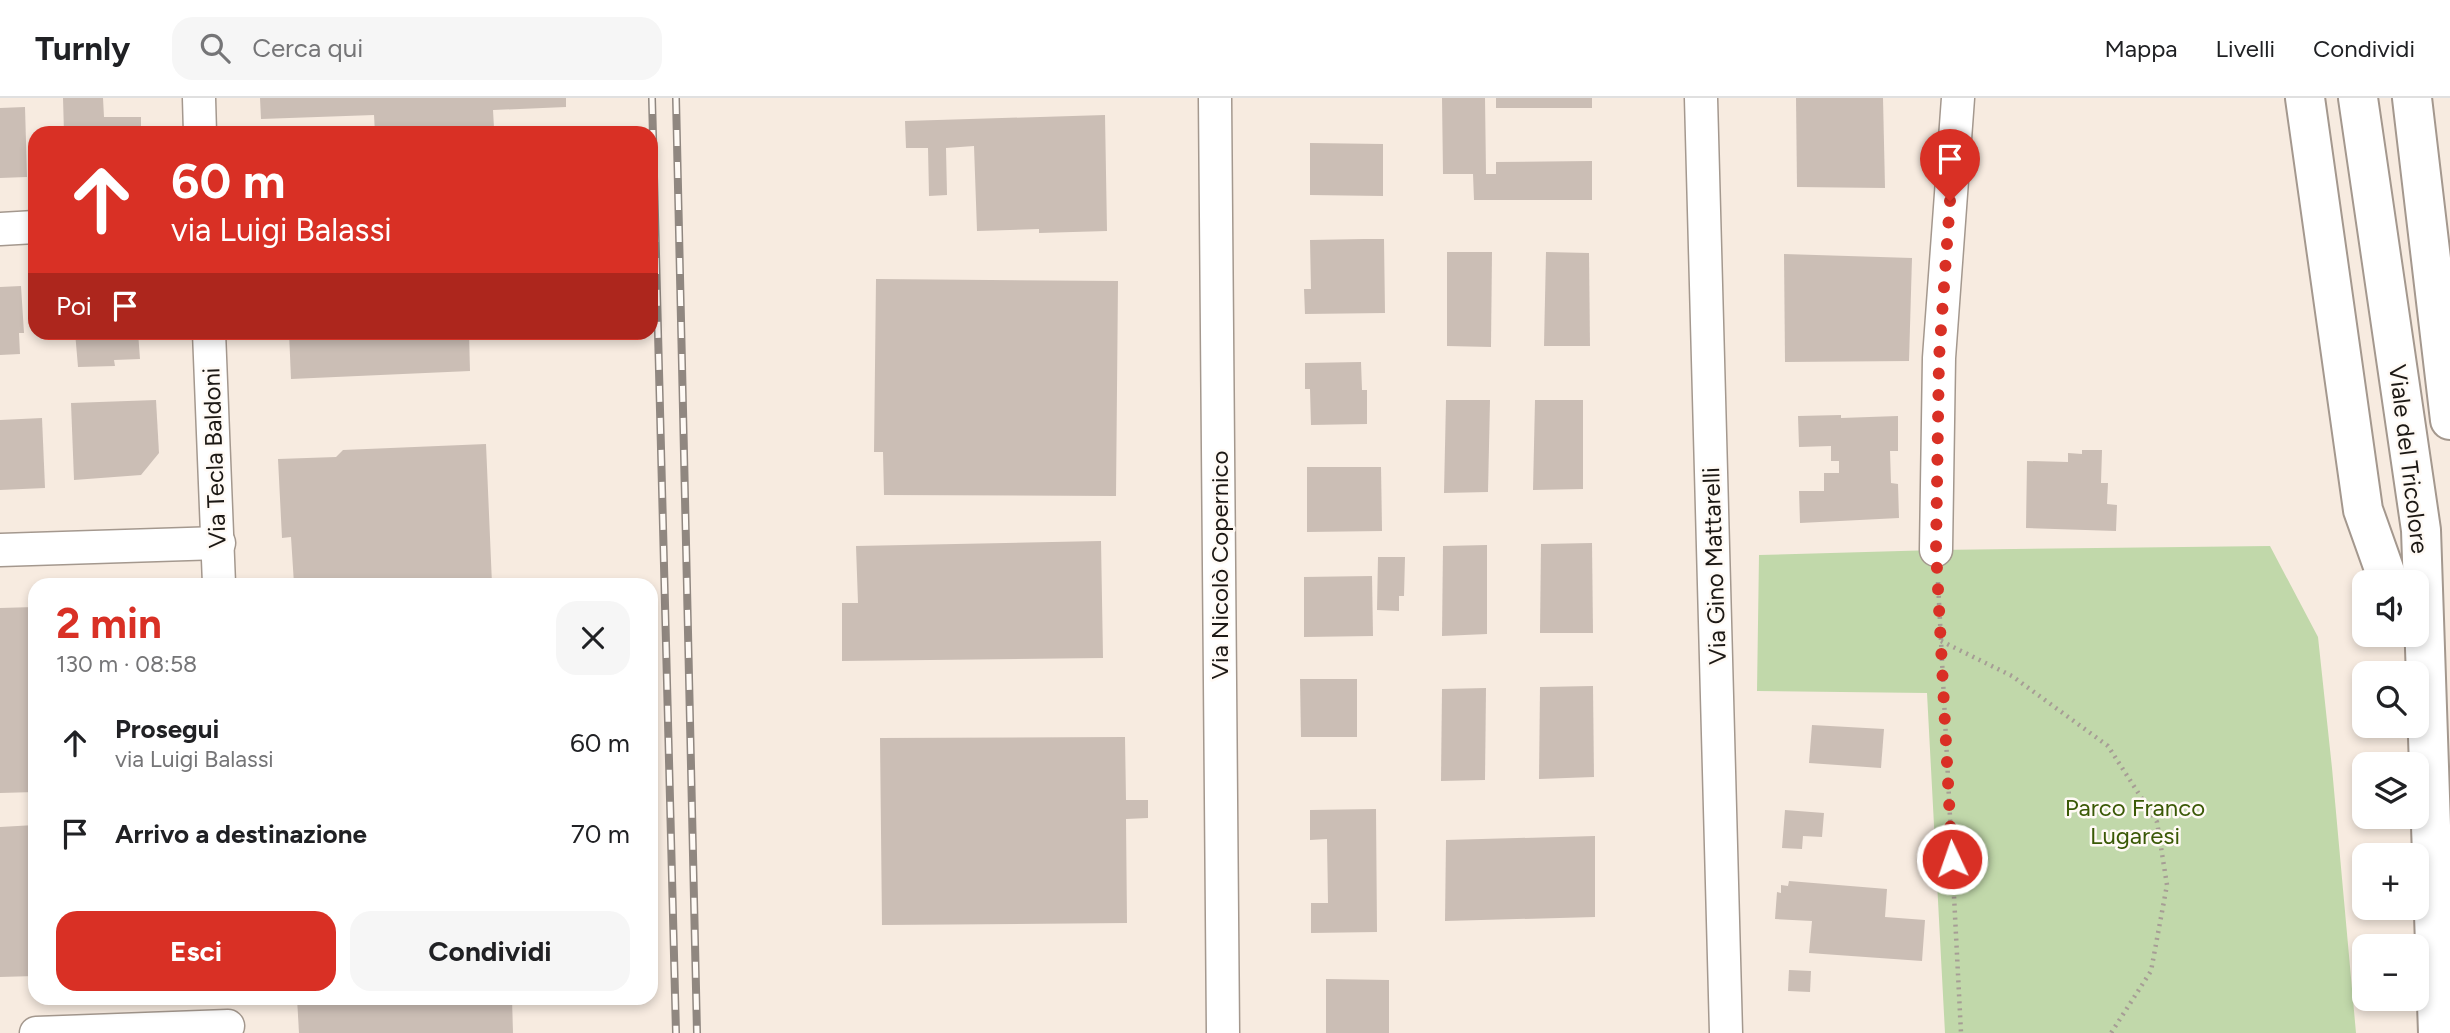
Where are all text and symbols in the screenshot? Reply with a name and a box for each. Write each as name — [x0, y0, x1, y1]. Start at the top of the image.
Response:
search box — [172, 17, 662, 80]
text: Turnly — [35, 29, 130, 68]
icon: search — [196, 29, 234, 67]
text: Cerca qui — [252, 32, 363, 64]
text: Mappa — [2104, 34, 2178, 63]
text: Livelli — [2216, 34, 2275, 63]
text: Condividi — [2313, 34, 2415, 63]
pin — [1920, 129, 1980, 201]
icon: arrive — [1931, 140, 1969, 178]
text: 60 m — [171, 151, 286, 210]
icon: ahead — [56, 154, 147, 245]
text: via Luigi Balassi — [171, 211, 392, 249]
icon: arrive — [106, 287, 144, 325]
text: Poi — [56, 290, 92, 322]
street label: Viale del Tricolore — [2383, 363, 2435, 555]
street label: Via Tecla Baldoni — [196, 367, 232, 549]
street label: Via Nicolò Copernico — [1205, 450, 1234, 680]
street label: Via Gino Mattarelli — [1696, 467, 1732, 665]
map controls — [2352, 570, 2429, 1011]
button: sound — [2352, 570, 2429, 647]
text: 2 min — [56, 598, 162, 649]
button: close — [556, 601, 630, 675]
text: 130 m · 08:58 — [56, 650, 197, 678]
button: search — [2352, 661, 2429, 738]
text: Prosegui — [115, 713, 219, 745]
icon: ahead — [56, 724, 94, 762]
text: 60 m — [570, 727, 630, 759]
text: via Luigi Balassi — [115, 745, 274, 773]
button: layers — [2352, 752, 2429, 829]
park label: Parco Franco Lugaresi — [2065, 793, 2205, 850]
icon: arrive — [56, 815, 94, 853]
text: Arrivo a destinazione — [115, 818, 367, 850]
text: 70 m — [571, 818, 630, 850]
position arrow — [1915, 822, 1989, 896]
button: + — [2352, 843, 2429, 920]
button: Esci — [56, 911, 336, 991]
button: Condividi — [350, 911, 630, 991]
button: − — [2352, 934, 2429, 1011]

